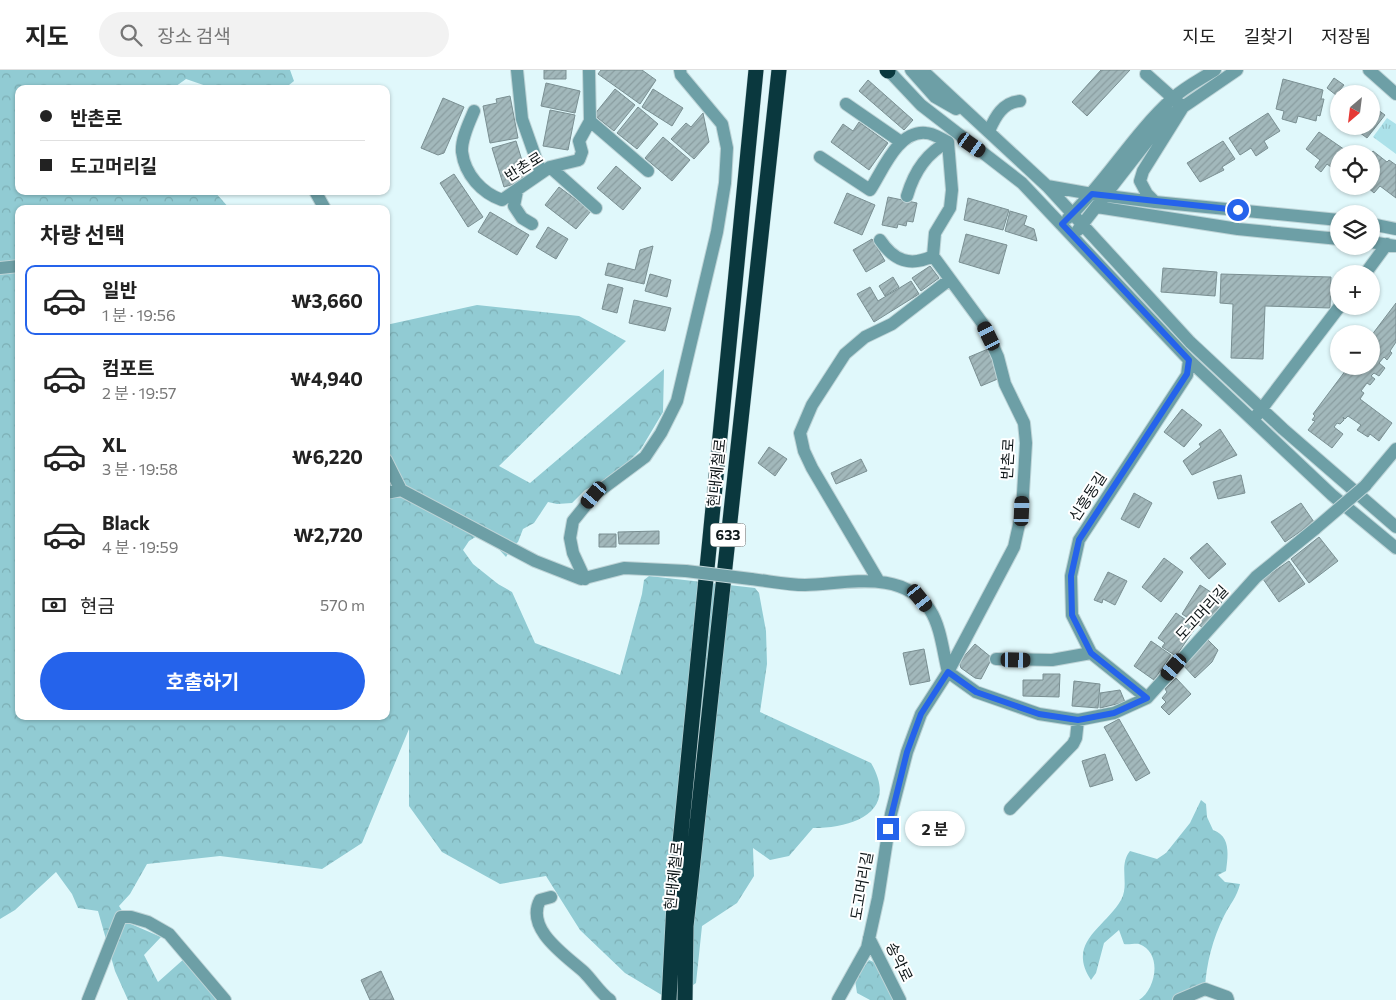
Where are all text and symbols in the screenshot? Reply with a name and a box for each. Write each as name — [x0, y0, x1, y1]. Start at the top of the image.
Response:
search box — [99, 12, 449, 57]
text: 지도 — [25, 21, 69, 50]
icon: search — [117, 21, 145, 49]
text: 장소 검색 — [157, 24, 231, 47]
text: 지도 — [1183, 25, 1216, 47]
text: 길찾기 — [1244, 25, 1293, 47]
text: 저장됨 — [1321, 25, 1371, 47]
north arrow — [1330, 85, 1380, 135]
map controls — [1330, 85, 1380, 375]
text: 반촌로 — [70, 106, 122, 129]
car — [955, 130, 988, 160]
button: locate — [1330, 145, 1380, 195]
street label: 반촌로 — [501, 148, 546, 185]
text: 도고머리길 — [70, 154, 157, 177]
route start — [1227, 199, 1249, 221]
button: layers — [1330, 205, 1380, 255]
text: 차량 선택 — [40, 221, 125, 248]
button: + — [1330, 265, 1380, 315]
icon: car — [42, 278, 87, 323]
text: 일반 — [102, 278, 137, 301]
text: ₩3,660 — [291, 289, 363, 312]
text: 1 분 · 19:56 — [102, 305, 176, 324]
car — [975, 319, 1002, 353]
button: − — [1330, 325, 1380, 375]
icon: car — [42, 356, 87, 401]
text: 컴포트 — [102, 356, 154, 379]
text: ₩4,940 — [290, 367, 363, 390]
text: 2 분 · 19:57 — [102, 383, 177, 402]
text: XL — [102, 433, 127, 456]
icon: car — [42, 434, 87, 479]
street label: 현대제철로 — [703, 438, 729, 508]
street label: 반촌로 — [997, 438, 1017, 480]
text: ₩6,220 — [292, 445, 363, 468]
text: 3 분 · 19:58 — [102, 459, 178, 478]
street label: 신흥동길 — [1065, 468, 1110, 525]
car — [578, 479, 609, 511]
car — [1013, 496, 1030, 526]
text: Black — [102, 511, 150, 534]
icon: car — [42, 512, 87, 557]
text: ₩2,720 — [294, 523, 363, 546]
road number: 633 — [710, 524, 746, 546]
text: 4 분 · 19:59 — [102, 537, 179, 556]
street label: 도고머리길 — [1171, 581, 1231, 644]
car — [904, 582, 935, 614]
icon: cash — [40, 591, 68, 619]
text: 현금 — [80, 594, 115, 617]
text: 570 m — [320, 595, 365, 614]
car — [1158, 651, 1189, 683]
button: 호출하기 — [40, 652, 365, 710]
car — [1000, 652, 1031, 668]
callout: 2 분 — [906, 812, 966, 846]
route end — [877, 818, 899, 840]
text: 2 분 — [922, 819, 948, 838]
street label: 현대제철로 — [660, 841, 686, 911]
street label: 도고머리길 — [846, 850, 876, 921]
street label: 송악로 — [883, 939, 917, 984]

